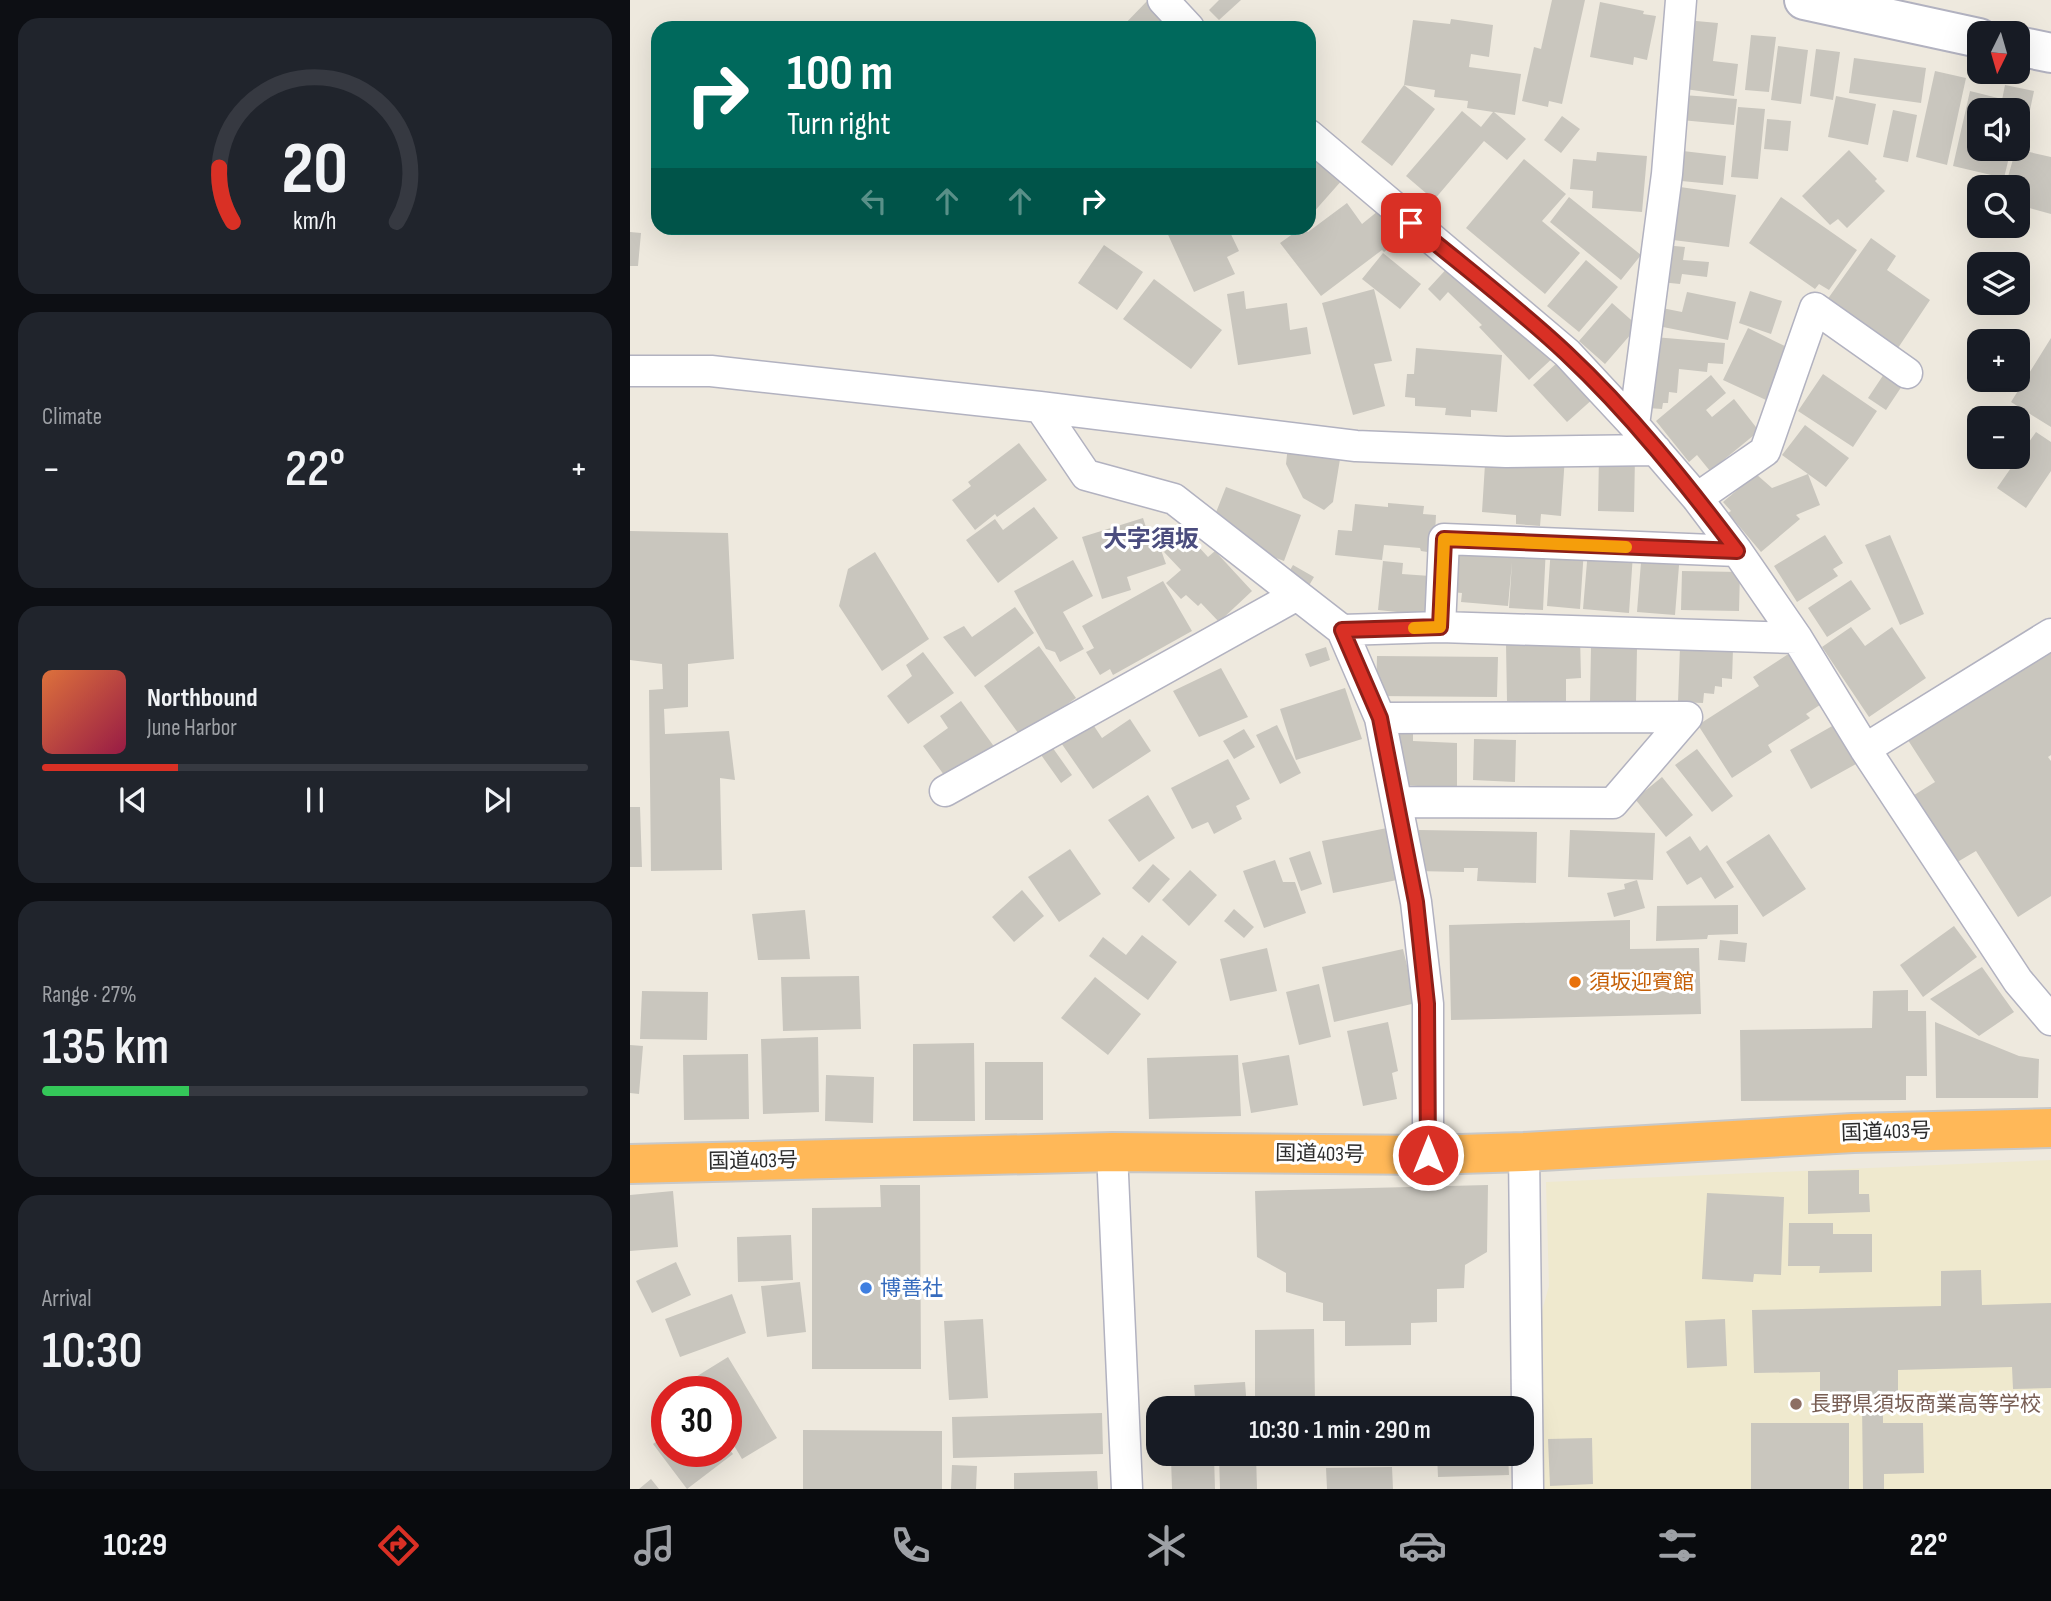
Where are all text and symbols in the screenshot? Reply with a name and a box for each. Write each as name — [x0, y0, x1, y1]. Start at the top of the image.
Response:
north arrow — [1967, 21, 2030, 84]
map controls — [1967, 21, 2030, 469]
text: 100 m — [787, 45, 893, 104]
icon: right — [672, 49, 763, 140]
button: sound — [1967, 98, 2030, 161]
text: Turn right — [787, 105, 891, 144]
text: 20 — [282, 126, 348, 214]
button: search — [1967, 175, 2030, 238]
icon: left — [855, 182, 893, 220]
icon: ahead — [928, 182, 966, 220]
icon: ahead — [1001, 182, 1039, 220]
icon: right — [1074, 182, 1112, 220]
pin — [1381, 193, 1441, 253]
icon: arrive — [1392, 204, 1430, 242]
text: km/h — [293, 206, 337, 237]
button: layers — [1967, 252, 2030, 315]
button: + — [1967, 329, 2030, 392]
text: Climate — [42, 403, 102, 431]
button: − — [1967, 406, 2030, 469]
text: 22° — [285, 438, 345, 501]
text: − — [42, 447, 61, 492]
text: + — [569, 447, 588, 492]
district label: 大字須坂 — [1103, 525, 1199, 554]
text: Northbound — [147, 683, 258, 714]
text: June Harbor — [147, 714, 237, 742]
icon: previous — [114, 781, 152, 819]
icon: pause — [296, 781, 334, 819]
icon: next — [478, 781, 516, 819]
place label: 須坂迎賓館 — [1589, 970, 1694, 995]
marker: 須坂迎賓館 — [1567, 974, 1583, 990]
text: Range · 27% — [42, 981, 137, 1009]
text: 135 km — [42, 1016, 169, 1079]
position arrow — [1391, 1118, 1465, 1192]
street label: 国道403号 — [1841, 1118, 1931, 1146]
street label: 国道403号 — [1275, 1141, 1365, 1167]
street label: 国道403号 — [708, 1148, 798, 1174]
place label: 博善社 — [880, 1276, 943, 1301]
marker: 博善社 — [858, 1280, 874, 1296]
text: Arrival — [42, 1285, 91, 1313]
text: 10:30 — [42, 1320, 143, 1383]
speed limit sign: 30 — [651, 1376, 742, 1467]
place label: 長野県須坂商業高等学校 — [1810, 1392, 2041, 1417]
marker: 長野県須坂商業高等学校 — [1788, 1396, 1804, 1412]
text: 10:30 · 1 min · 290 m — [1249, 1415, 1431, 1446]
icon: directions — [374, 1521, 423, 1570]
icon: music — [630, 1521, 679, 1570]
icon: phone — [886, 1521, 935, 1570]
icon: climate — [1142, 1521, 1191, 1570]
icon: car — [1398, 1521, 1447, 1570]
icon: filters — [1653, 1521, 1702, 1570]
text: 10:29 — [103, 1526, 167, 1565]
text: 22° — [1909, 1526, 1948, 1565]

